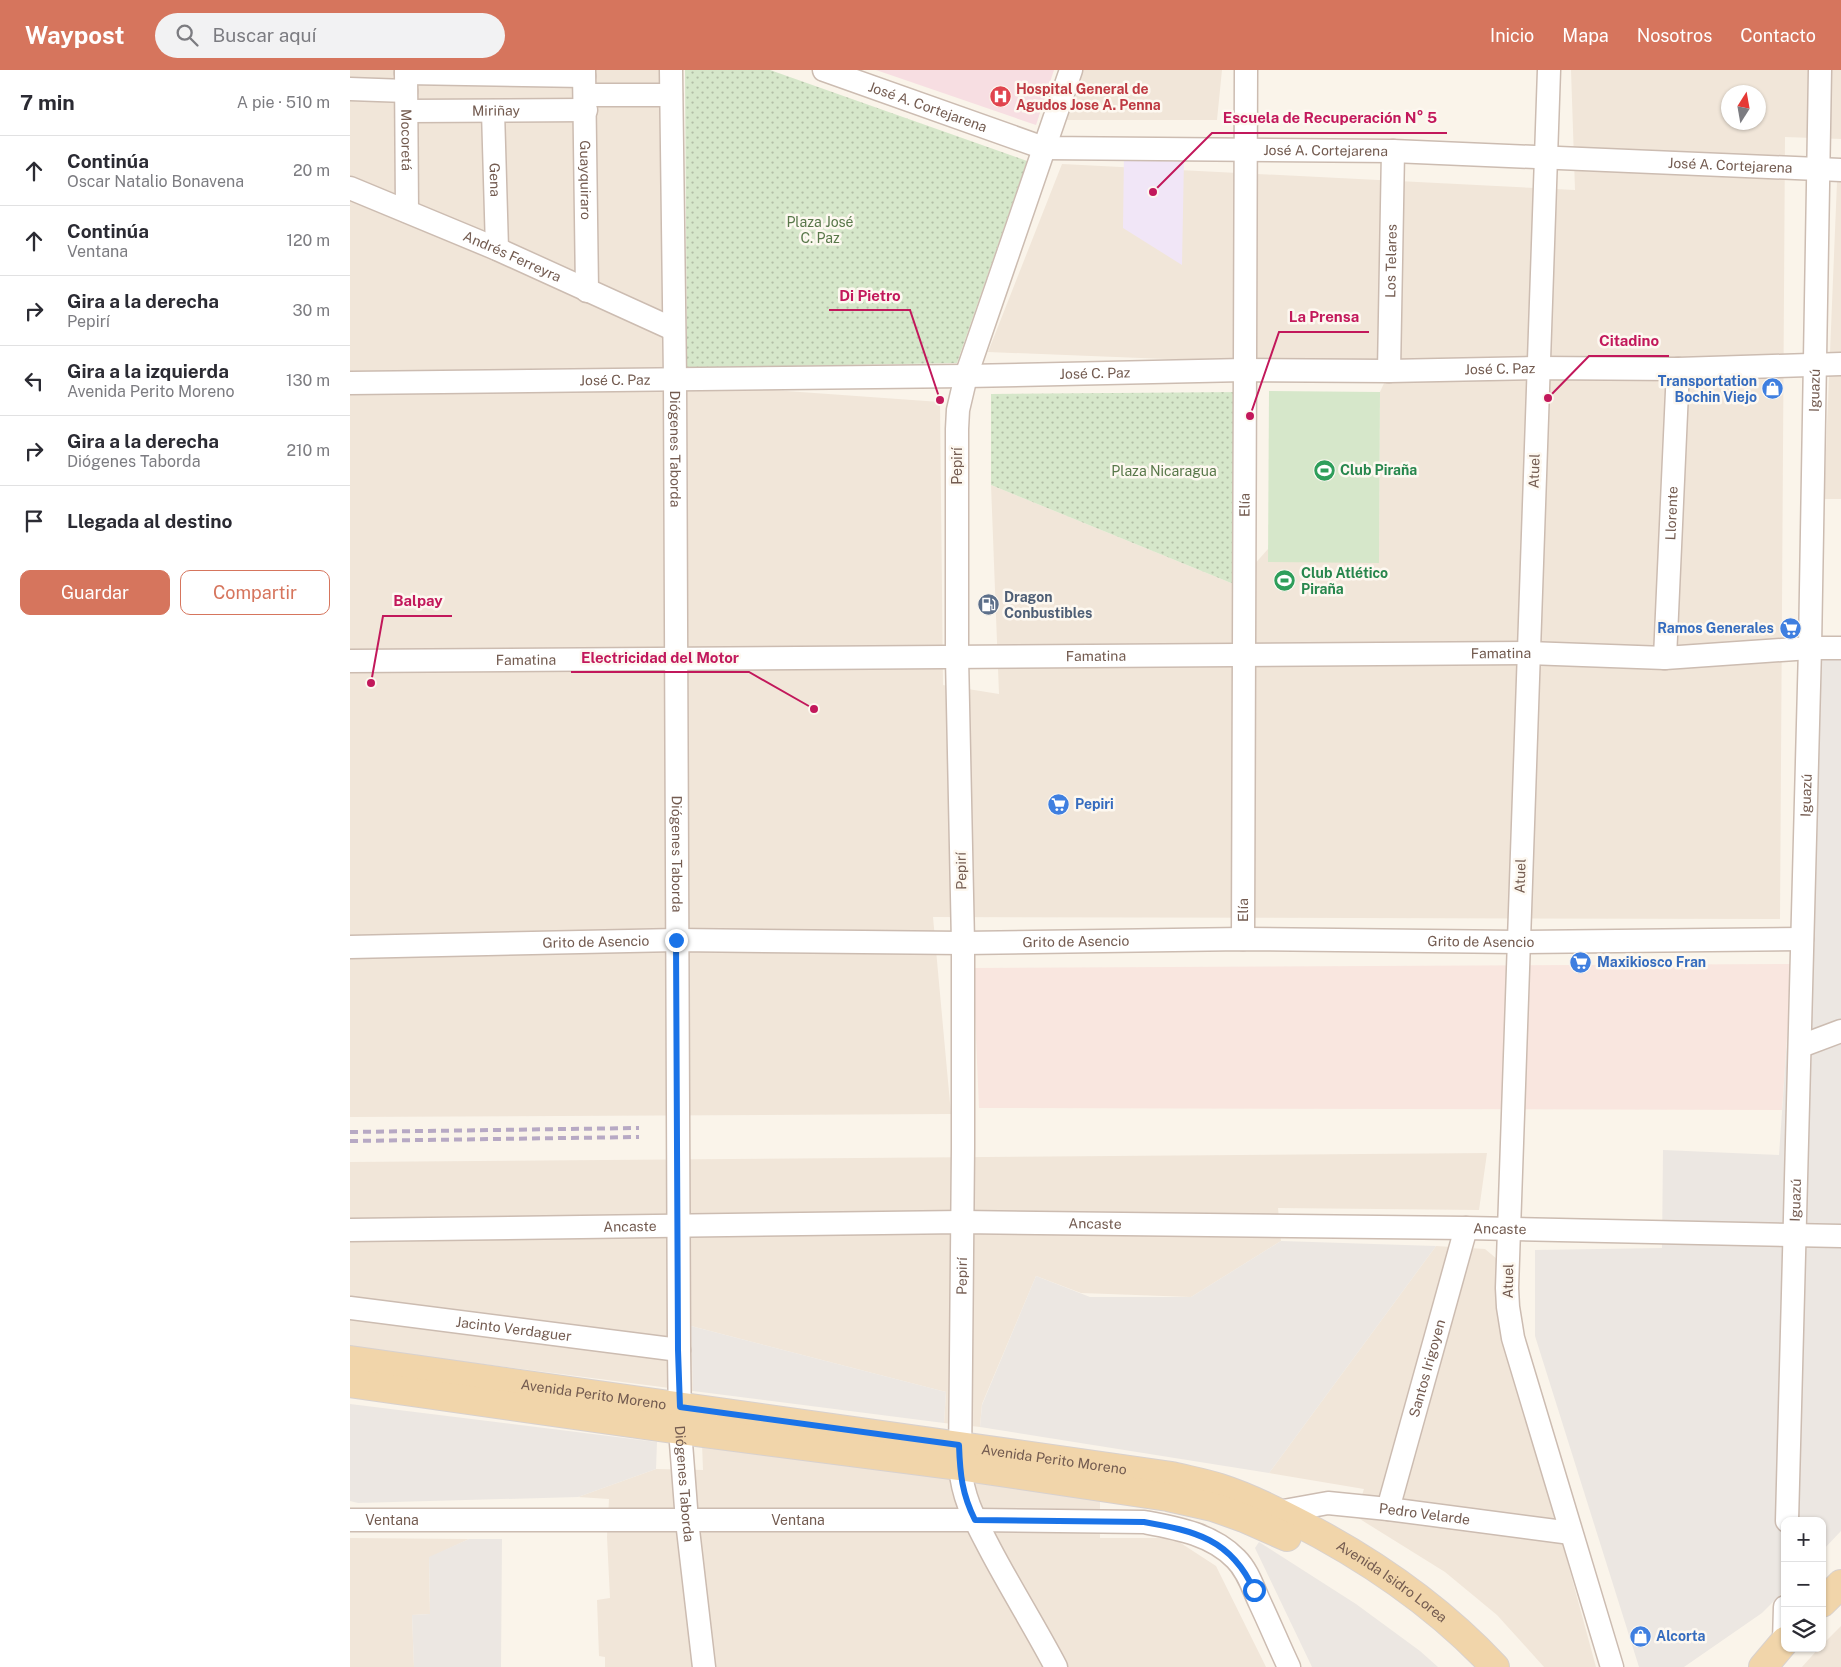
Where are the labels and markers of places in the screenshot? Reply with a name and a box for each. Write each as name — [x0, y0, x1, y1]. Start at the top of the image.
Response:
place label: Hospital General de Agudos Jose A. Penna — [1016, 81, 1161, 113]
hospital icon: Hospital General de Agudos Jose A. Penna — [988, 85, 1012, 109]
callout: Escuela de Recuperación N° 5 — [1212, 103, 1447, 133]
callout: Di Pietro — [829, 280, 910, 310]
callout: La Prensa — [1279, 302, 1369, 332]
callout: Citadino — [1589, 326, 1669, 356]
place label: Transportation Bochin Viejo — [1658, 373, 1757, 405]
shop icon: Transportation Bochin Viejo — [1761, 377, 1785, 401]
sports icon: Club Piraña — [1312, 458, 1336, 482]
place label: Club Piraña — [1340, 462, 1417, 478]
place label: Club Atlético Piraña — [1301, 565, 1388, 597]
sports icon: Club Atlético Piraña — [1273, 569, 1297, 593]
callout: Balpay — [383, 586, 452, 616]
place label: Dragon Conbustibles — [1004, 589, 1092, 621]
fuel station icon: Dragon Conbustibles — [976, 593, 1000, 617]
supermarket icon: Ramos Generales — [1778, 616, 1802, 640]
place label: Ramos Generales — [1657, 620, 1774, 636]
callout: Electricidad del Motor — [571, 642, 749, 672]
supermarket icon: Pepiri — [1047, 792, 1071, 816]
place label: Pepiri — [1075, 796, 1114, 812]
supermarket icon: Maxikiosco Fran — [1569, 950, 1593, 974]
place label: Maxikiosco Fran — [1597, 954, 1706, 970]
shop icon: Alcorta — [1628, 1624, 1652, 1648]
place label: Alcorta — [1656, 1628, 1706, 1644]

